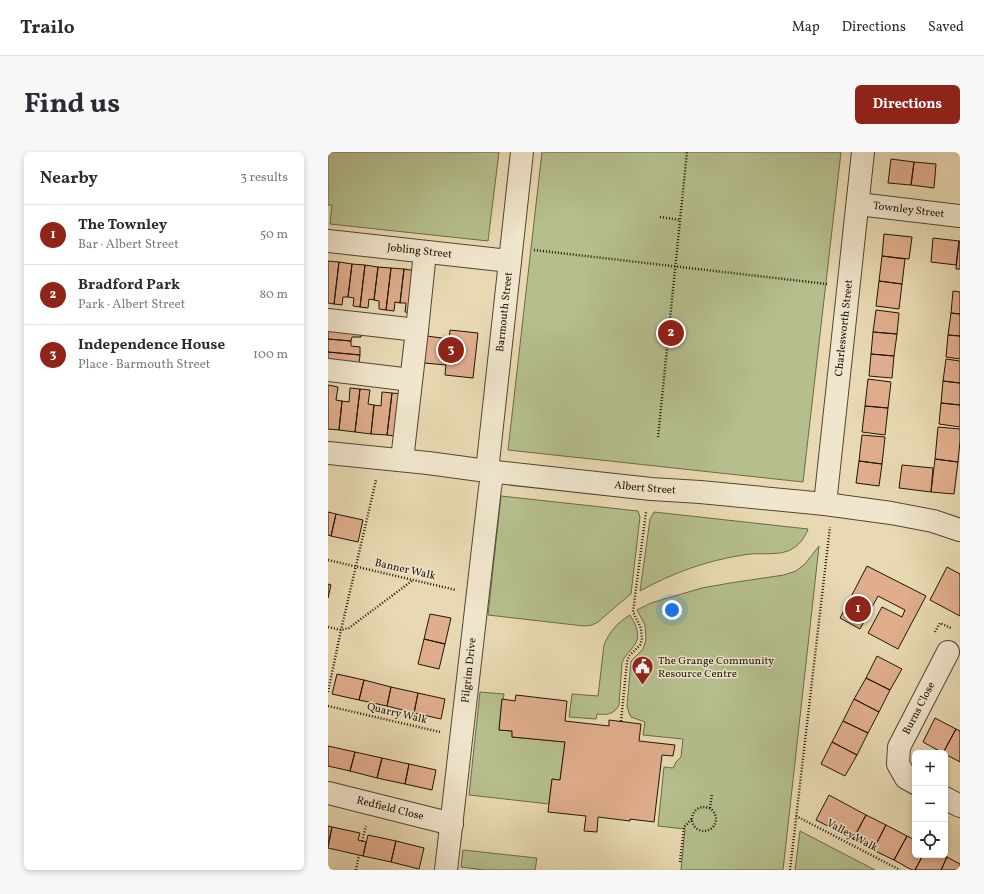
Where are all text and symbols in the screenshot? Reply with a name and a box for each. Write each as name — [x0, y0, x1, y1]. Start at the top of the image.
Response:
text: Trailo — [20, 15, 75, 41]
text: Map — [792, 18, 820, 37]
text: Directions — [842, 18, 906, 37]
text: Saved — [928, 18, 964, 37]
text: Find us — [24, 85, 120, 124]
button: Directions — [855, 85, 960, 124]
text: Nearby — [40, 167, 98, 190]
text: 3 results — [240, 169, 288, 187]
street label: Townley Street — [872, 198, 945, 222]
text: The Townley — [78, 215, 167, 236]
text: 1 — [50, 226, 56, 244]
text: 50 m — [260, 226, 288, 244]
text: Bar · Albert Street — [78, 236, 179, 254]
street label: Jobling Street — [386, 240, 453, 262]
street label: Barmouth Street — [493, 271, 516, 353]
text: Bradford Park — [78, 275, 180, 296]
street label: Charlesworth Street — [831, 279, 857, 377]
text: 2 — [50, 286, 56, 304]
text: 80 m — [259, 286, 288, 304]
text: Park · Albert Street — [78, 296, 185, 314]
pin: 2 — [658, 318, 684, 348]
text: Independence House — [78, 335, 225, 356]
pin: 3 — [438, 335, 464, 365]
text: 3 — [50, 346, 56, 364]
text: 100 m — [253, 346, 288, 364]
text: Place · Barmouth Street — [78, 356, 210, 374]
street label: Albert Street — [613, 478, 676, 498]
street label: Banner Walk — [373, 556, 437, 584]
pin: 1 — [845, 594, 871, 624]
your location — [662, 600, 682, 620]
street label: Pilgrim Drive — [458, 637, 480, 704]
public building icon: The Grange Community Resource Centre — [629, 654, 655, 687]
place label: The Grange Community Resource Centre — [658, 654, 774, 682]
street label: Burns Close — [899, 679, 939, 737]
street label: Quarry Walk — [365, 700, 429, 728]
map controls — [912, 750, 948, 858]
button: + — [912, 750, 948, 786]
button: − — [912, 786, 948, 822]
street label: Redfield Close — [355, 793, 425, 824]
street label: Valley Walk — [824, 816, 880, 856]
button: locate — [912, 822, 948, 858]

